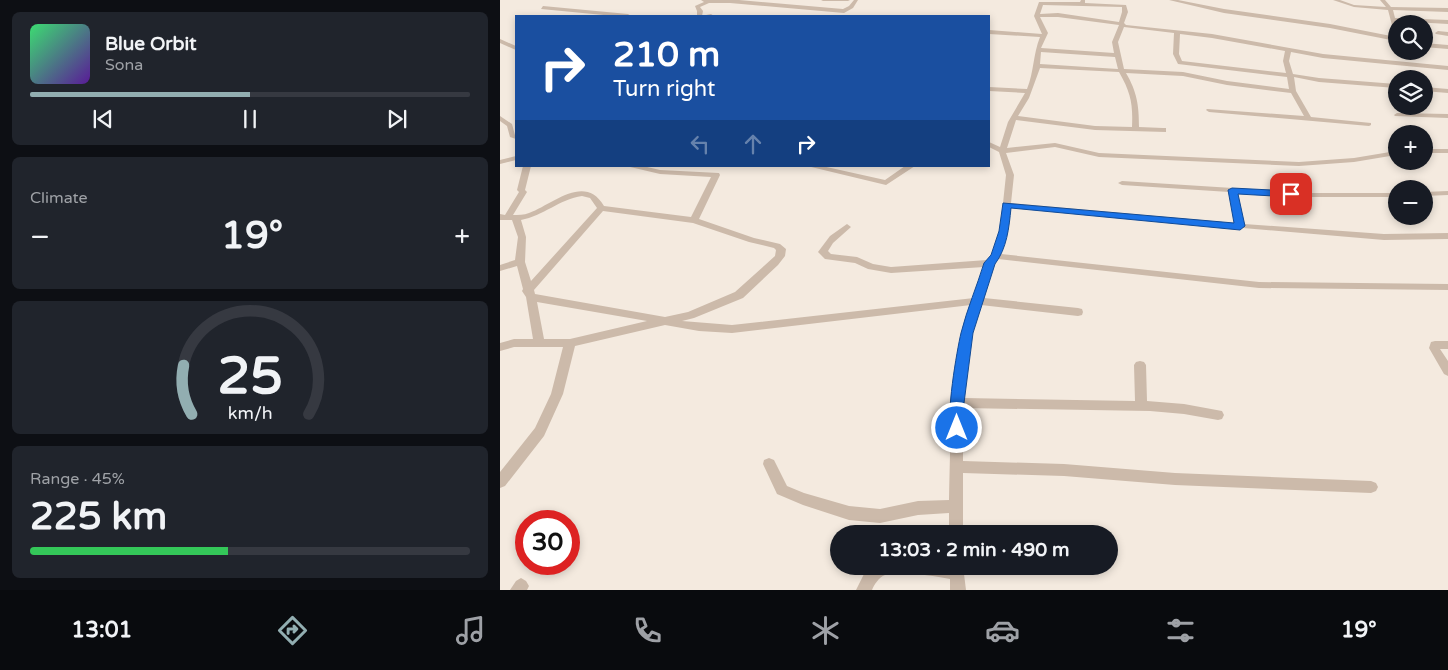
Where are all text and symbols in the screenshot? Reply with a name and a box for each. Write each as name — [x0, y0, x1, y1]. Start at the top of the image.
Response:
map controls — [1388, 15, 1433, 225]
button: search — [1388, 15, 1433, 60]
text: Blue Orbit — [105, 33, 197, 55]
text: 210 m — [613, 34, 720, 76]
icon: right — [530, 35, 595, 100]
text: Sona — [105, 55, 143, 75]
button: layers — [1388, 70, 1433, 115]
text: Turn right — [613, 76, 715, 102]
icon: previous — [89, 105, 117, 133]
icon: pause — [236, 105, 264, 133]
icon: next — [383, 105, 411, 133]
button: + — [1388, 125, 1433, 170]
icon: left — [686, 130, 714, 158]
icon: ahead — [739, 130, 767, 158]
icon: right — [792, 130, 820, 158]
pin — [1270, 173, 1312, 215]
icon: arrive — [1277, 180, 1305, 208]
button: − — [1388, 180, 1433, 225]
text: Climate — [30, 188, 88, 208]
text: 19° — [221, 213, 283, 259]
text: − — [30, 220, 50, 254]
text: + — [454, 220, 470, 254]
text: 25 — [217, 345, 283, 408]
position arrow — [930, 401, 982, 453]
text: km/h — [228, 403, 272, 424]
text: Range · 45% — [30, 469, 125, 489]
text: 225 km — [30, 494, 167, 540]
speed limit sign: 30 — [515, 510, 580, 575]
text: 13:03 · 2 min · 490 m — [878, 539, 1070, 561]
icon: directions — [275, 613, 310, 648]
icon: music — [453, 613, 488, 648]
icon: phone — [630, 613, 665, 648]
icon: climate — [808, 613, 843, 648]
icon: car — [985, 613, 1020, 648]
icon: filters — [1163, 613, 1198, 648]
text: 13:01 — [71, 617, 132, 643]
text: 19° — [1341, 617, 1377, 643]

